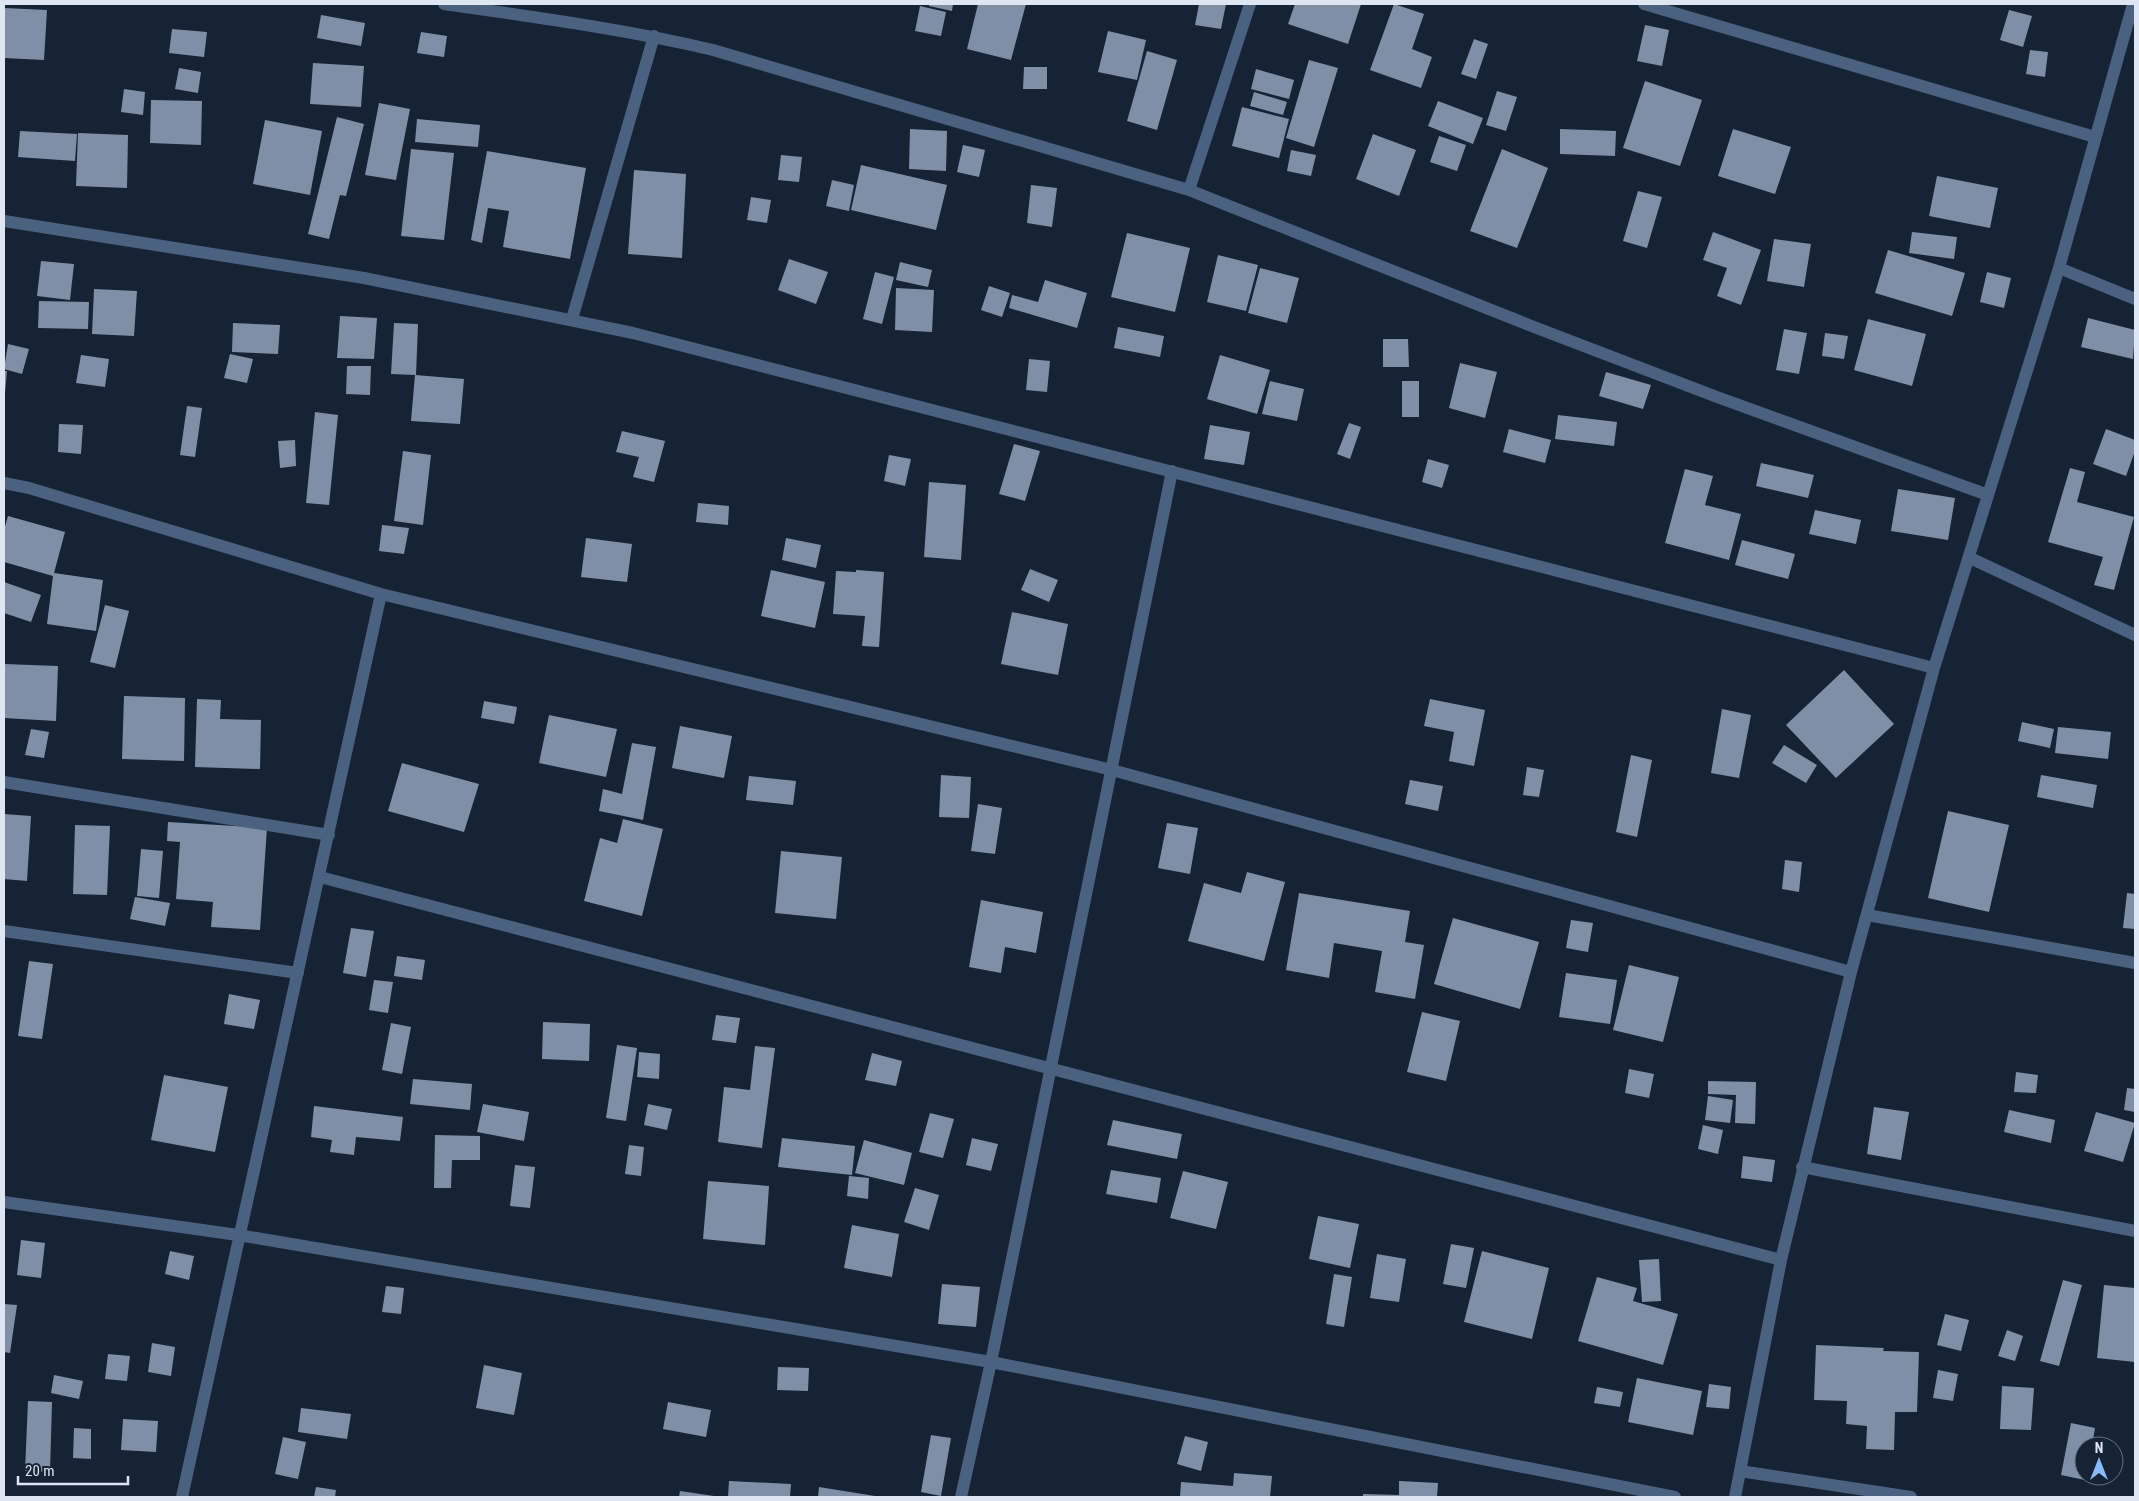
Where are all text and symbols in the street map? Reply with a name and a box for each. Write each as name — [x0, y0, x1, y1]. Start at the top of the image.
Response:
north arrow — [2074, 1436, 2124, 1486]
text: N — [2095, 1440, 2103, 1456]
scale bar — [18, 1454, 128, 1486]
text: 20 m — [25, 1462, 55, 1480]

